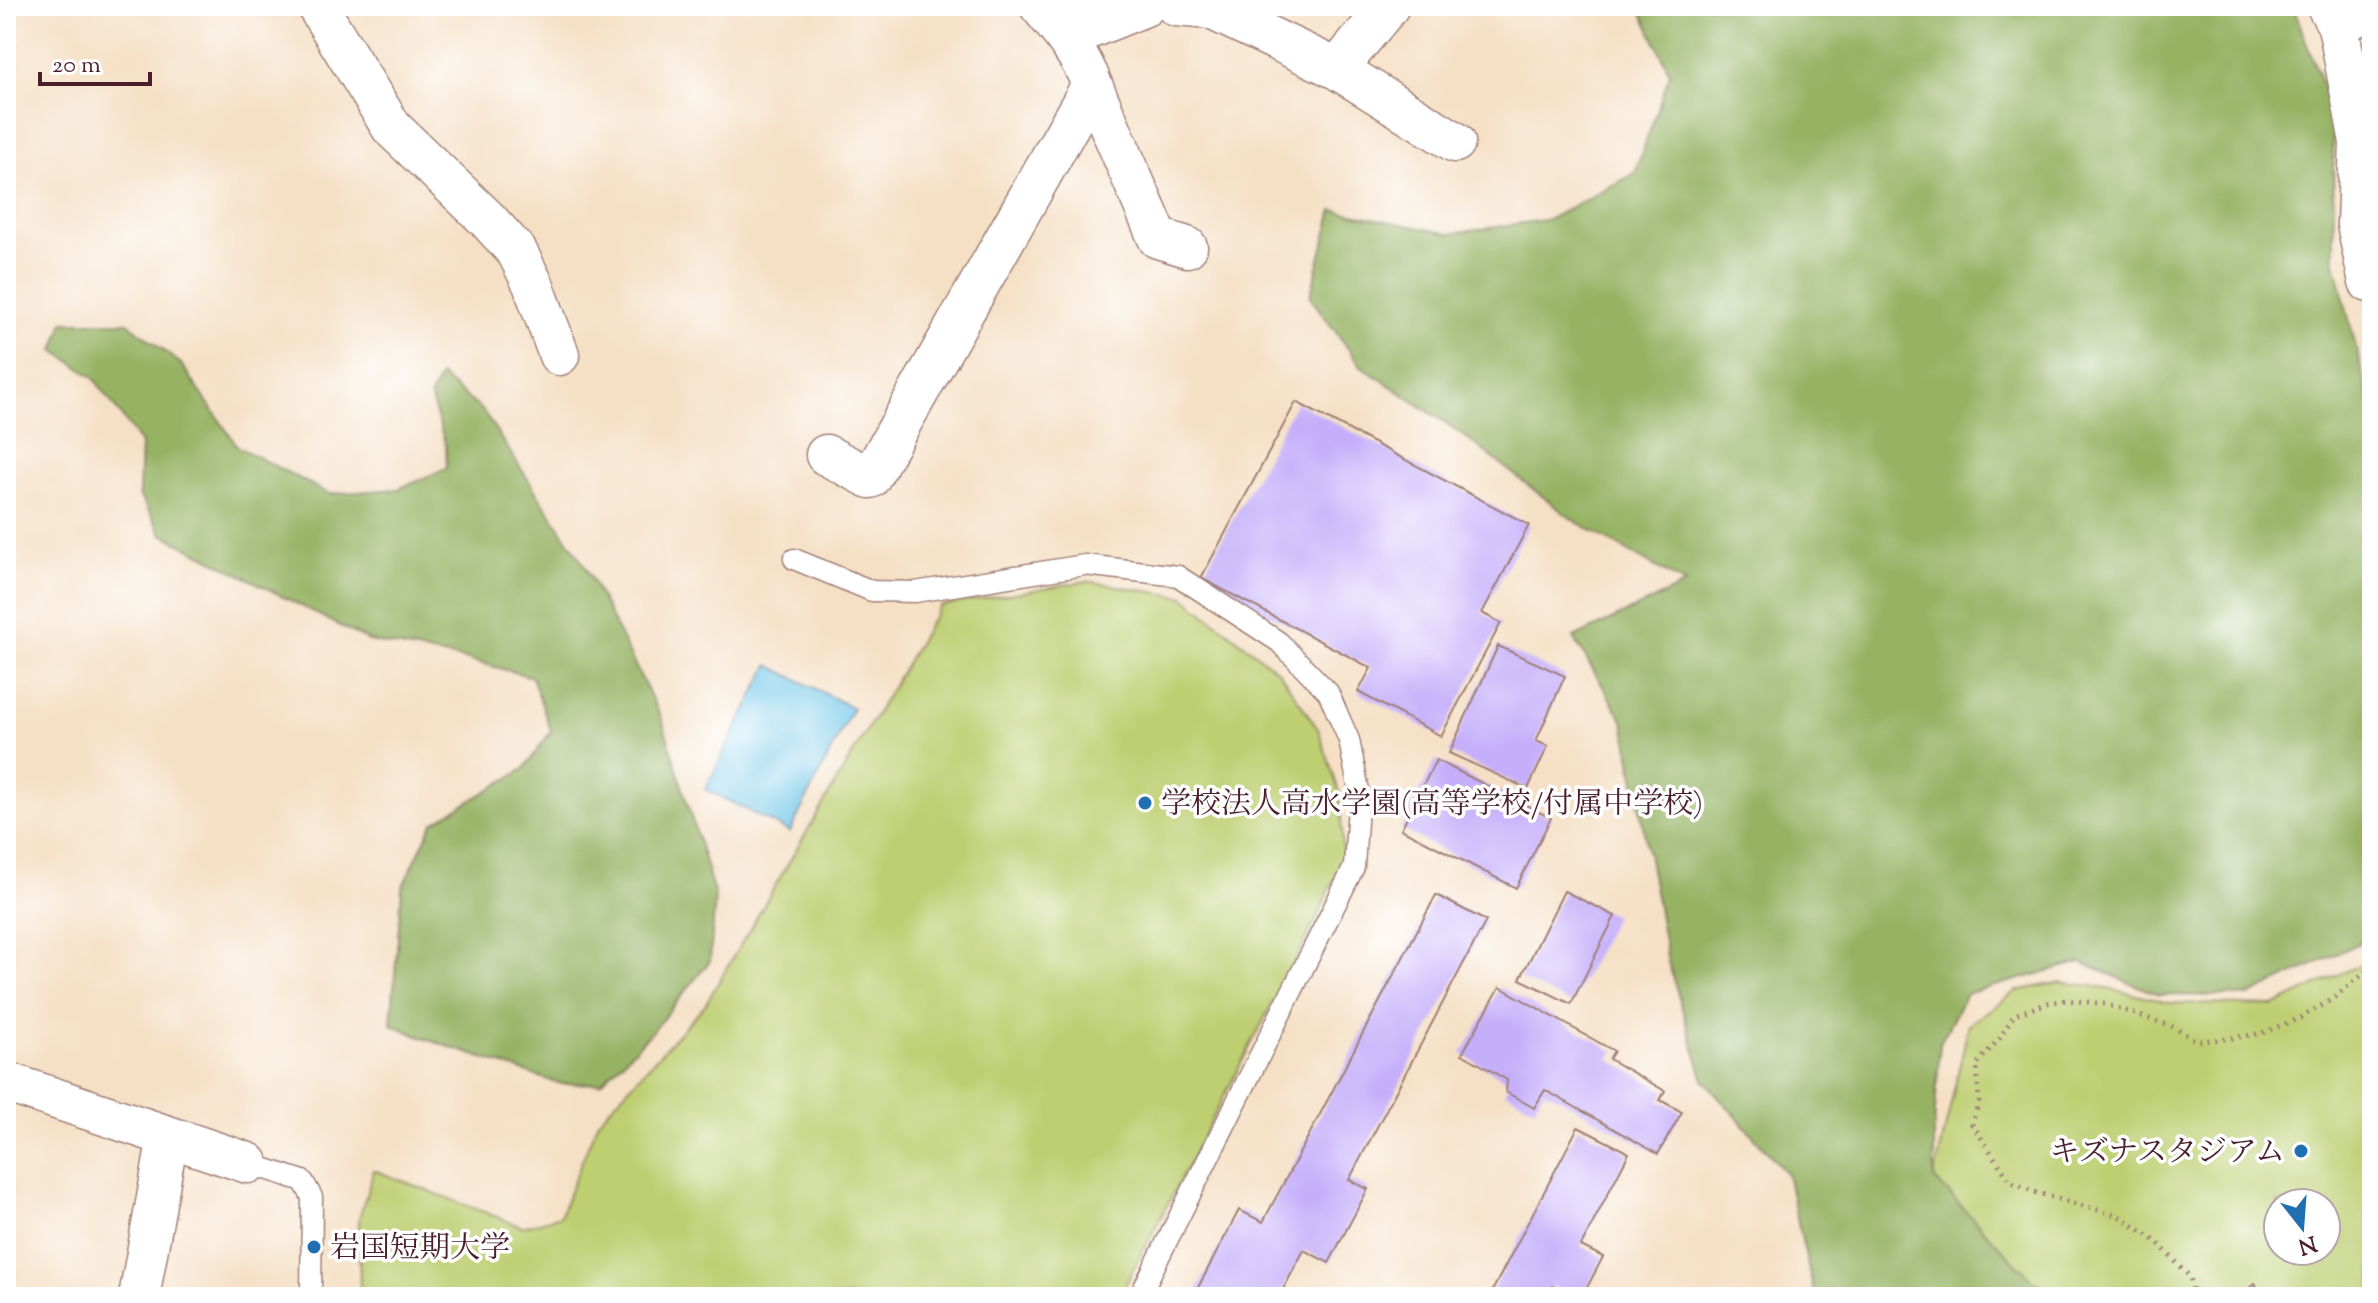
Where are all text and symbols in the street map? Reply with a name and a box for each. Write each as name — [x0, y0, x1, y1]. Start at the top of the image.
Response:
scale bar — [40, 36, 150, 86]
text: 20 m — [52, 49, 101, 83]
place label: 学校法人高水学園(高等学校/付属中学校) — [1161, 784, 1703, 827]
marker: 学校法人高水学園(高等学校/付属中学校) — [1136, 794, 1154, 812]
place label: キズナスタジアム — [2050, 1132, 2285, 1175]
marker: キズナスタジアム — [2292, 1142, 2310, 1160]
north arrow — [2262, 1187, 2342, 1267]
text: N — [2293, 1225, 2320, 1261]
place label: 岩国短期大学 — [330, 1228, 510, 1271]
marker: 岩国短期大学 — [305, 1238, 323, 1256]

